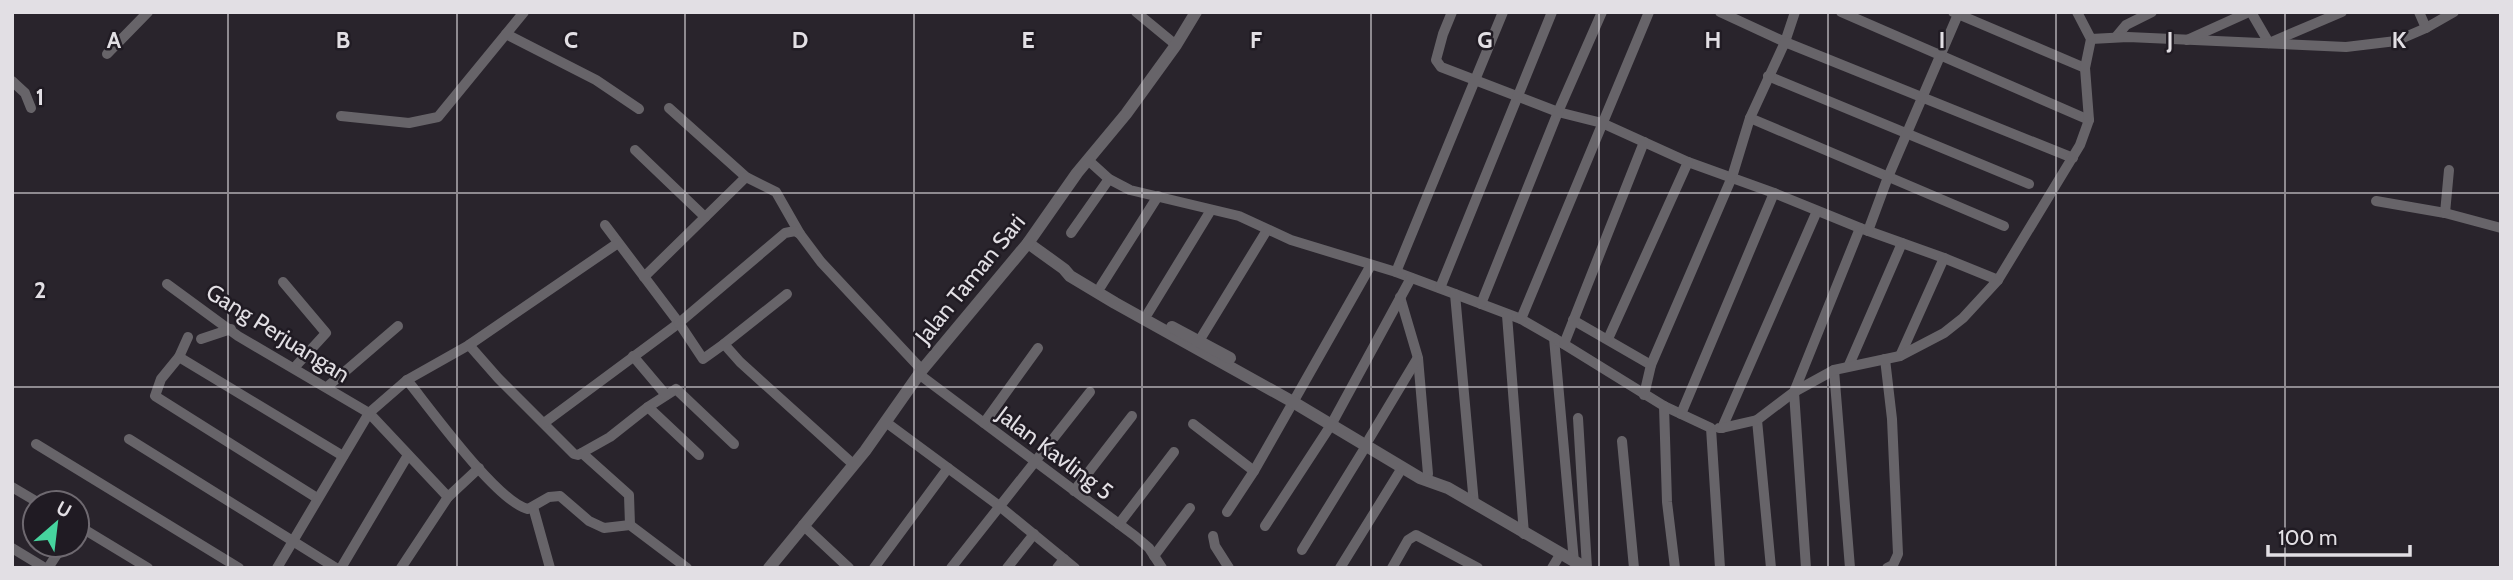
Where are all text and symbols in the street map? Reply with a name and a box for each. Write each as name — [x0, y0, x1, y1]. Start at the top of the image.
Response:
text: A — [107, 26, 122, 54]
text: B — [336, 26, 350, 54]
text: C — [564, 26, 578, 54]
text: D — [792, 26, 808, 54]
text: E — [1021, 26, 1035, 54]
text: F — [1250, 26, 1262, 54]
text: G — [1477, 26, 1493, 54]
text: H — [1705, 26, 1721, 54]
text: I — [1939, 26, 1945, 54]
text: J — [2166, 26, 2173, 54]
text: K — [2392, 26, 2407, 54]
text: 1 — [36, 83, 44, 111]
street label: Jalan Taman Sari — [908, 208, 1031, 350]
text: 2 — [34, 276, 46, 304]
street label: Gang Perjuangan — [201, 278, 355, 388]
street label: Jalan Kavling 5 — [991, 400, 1119, 506]
north arrow — [21, 489, 91, 559]
text: U — [52, 496, 75, 523]
scale bar — [2268, 514, 2410, 558]
text: 100 m — [2278, 525, 2337, 550]

